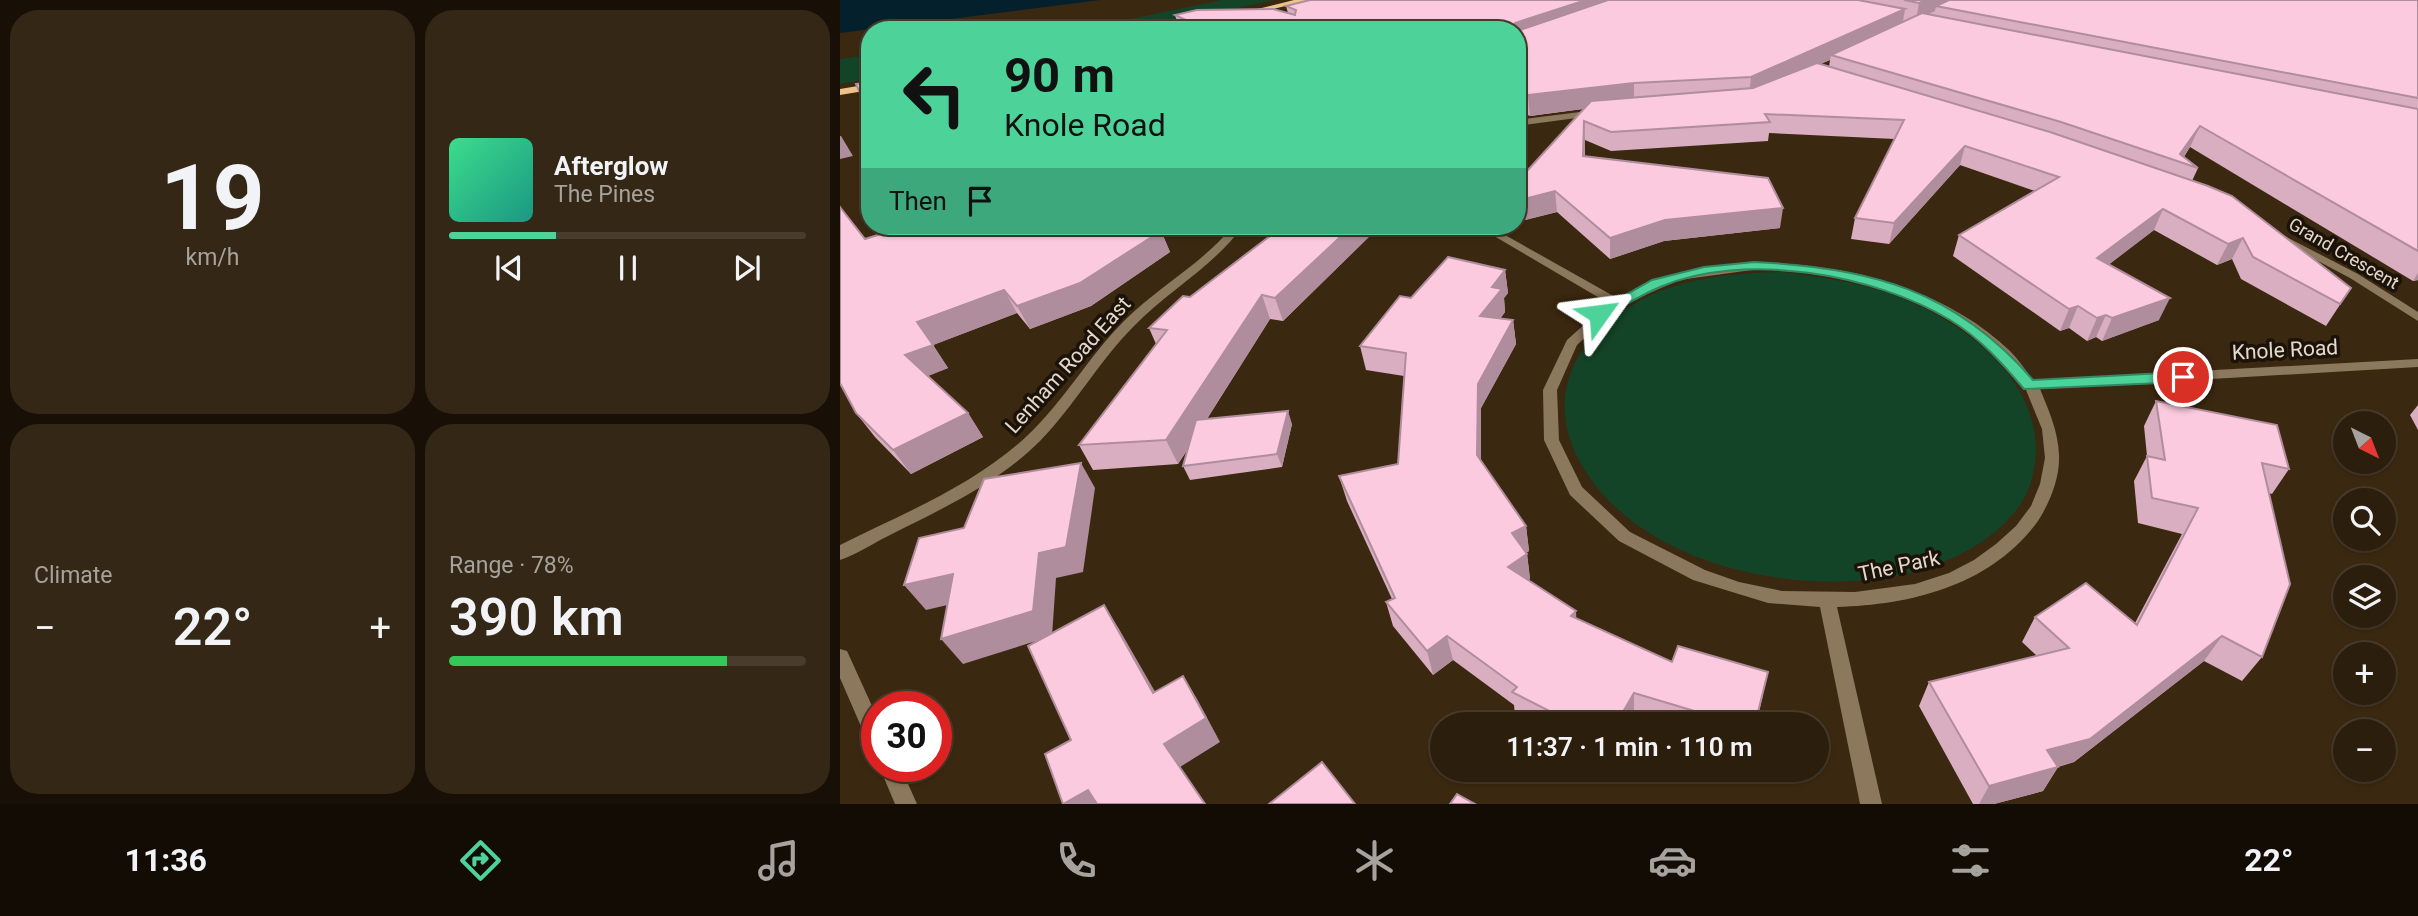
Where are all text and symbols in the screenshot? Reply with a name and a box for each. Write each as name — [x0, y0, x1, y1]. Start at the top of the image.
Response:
text: 90 m — [1004, 47, 1115, 104]
icon: left — [889, 49, 980, 140]
text: Knole Road — [1004, 106, 1166, 144]
text: 19 — [160, 145, 265, 251]
text: Afterglow — [554, 151, 668, 181]
text: The Pines — [554, 181, 655, 208]
icon: arrive — [961, 182, 999, 220]
text: Then — [889, 186, 947, 216]
street label: Grand Crescent — [2285, 213, 2403, 293]
text: km/h — [186, 244, 240, 271]
icon: previous — [490, 249, 528, 287]
icon: pause — [609, 249, 647, 287]
icon: next — [728, 249, 766, 287]
position arrow — [1562, 277, 1636, 351]
street label: Lenham Road East — [1000, 292, 1136, 438]
street label: Knole Road — [2231, 335, 2339, 365]
pin — [2153, 347, 2213, 407]
icon: arrive — [2164, 358, 2202, 396]
north arrow — [2333, 411, 2396, 474]
map controls — [2333, 411, 2396, 782]
button: search — [2333, 488, 2396, 551]
street label: The Park — [1856, 546, 1942, 586]
text: Range · 78% — [449, 552, 574, 579]
text: Climate — [34, 562, 113, 589]
button: layers — [2333, 565, 2396, 628]
text: 390 km — [449, 587, 624, 648]
text: 22° — [173, 597, 252, 658]
text: − — [34, 606, 56, 650]
text: + — [369, 606, 391, 650]
button: + — [2333, 642, 2396, 705]
speed limit sign: 30 — [861, 691, 952, 782]
button: − — [2333, 719, 2396, 782]
text: 11:37 · 1 min · 110 m — [1506, 732, 1753, 762]
icon: directions — [456, 836, 505, 885]
icon: music — [754, 836, 803, 885]
icon: phone — [1052, 836, 1101, 885]
icon: climate — [1350, 836, 1399, 885]
icon: car — [1648, 836, 1697, 885]
icon: filters — [1946, 836, 1995, 885]
text: 11:36 — [125, 841, 207, 879]
text: 22° — [2244, 841, 2293, 879]

